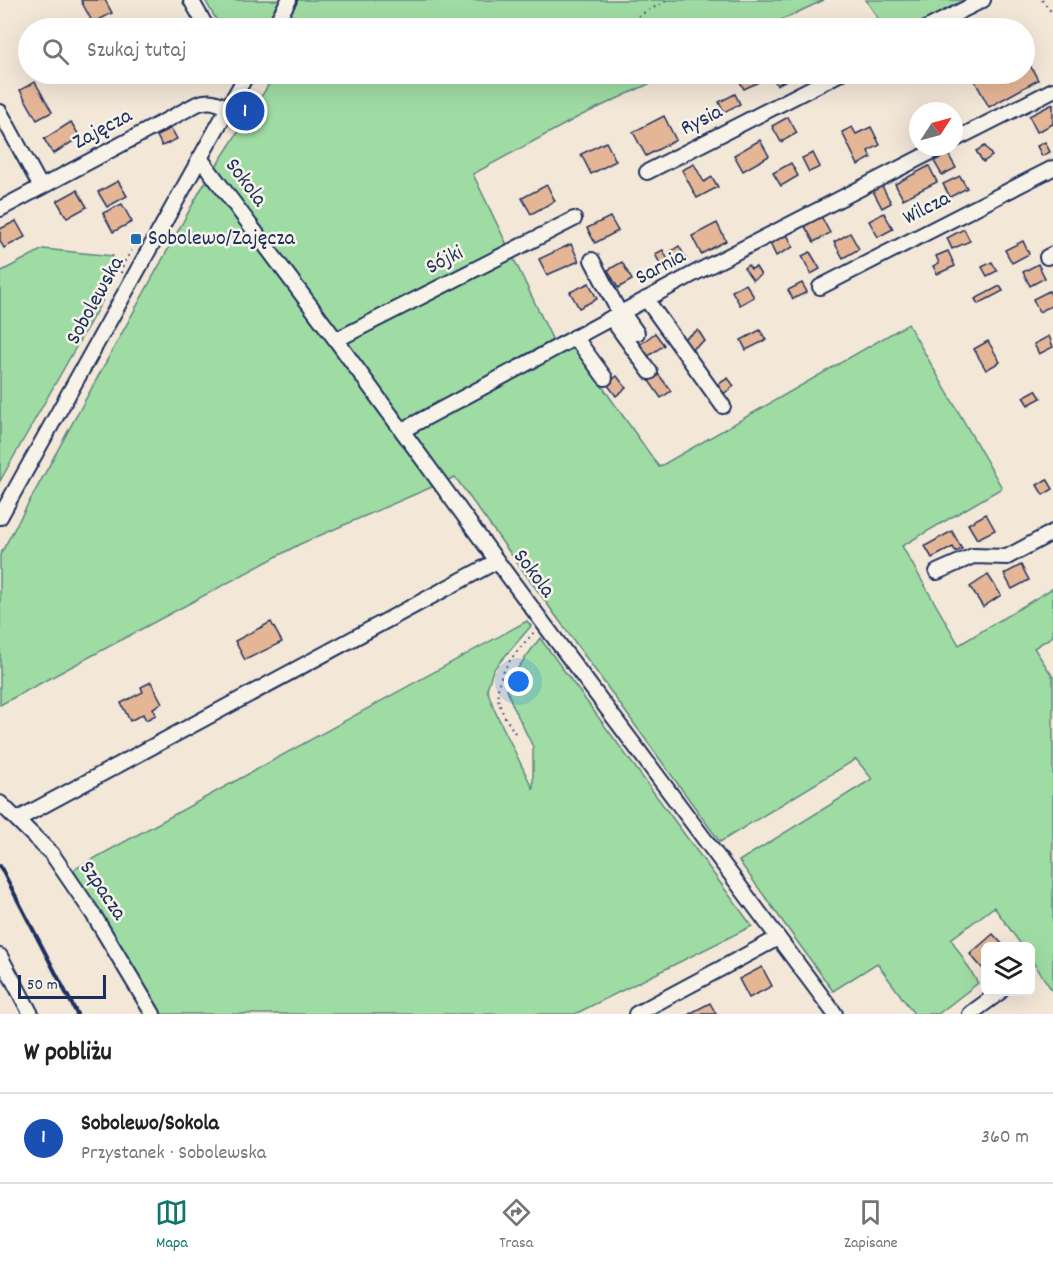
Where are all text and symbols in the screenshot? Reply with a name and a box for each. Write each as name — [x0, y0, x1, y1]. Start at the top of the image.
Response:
search box — [18, 18, 1035, 84]
icon: search — [39, 35, 72, 68]
text: Szukaj tutaj — [87, 36, 186, 67]
pin: 1 — [226, 88, 264, 134]
street label: Rysia — [676, 97, 729, 145]
street label: Zajęcza — [68, 101, 139, 158]
north arrow — [909, 102, 963, 156]
street label: Sokola — [216, 152, 274, 214]
street label: Wilcza — [898, 184, 957, 234]
place label: Sobolewo/Zajęcza — [148, 224, 296, 255]
marker: Sobolewo/Zajęcza — [129, 232, 143, 246]
street label: Sójki — [421, 238, 469, 284]
street label: Sarnia — [630, 242, 692, 294]
street label: Sobolewska — [59, 251, 133, 351]
street label: Sokola — [504, 543, 562, 605]
your location — [504, 667, 533, 696]
street label: Szpacza — [71, 855, 134, 928]
map controls — [981, 942, 1035, 996]
button: layers — [981, 942, 1035, 996]
scale bar — [18, 972, 106, 1000]
text: 50 m — [27, 974, 58, 997]
text: W pobliżu — [24, 1035, 112, 1072]
text: Sobolewo/Sokola — [81, 1109, 219, 1140]
text: 1 — [41, 1124, 46, 1152]
text: 360 m — [981, 1124, 1029, 1152]
text: Przystanek · Sobolewska — [81, 1140, 266, 1168]
tab: Mapa — [155, 1196, 188, 1255]
tab: Trasa — [499, 1196, 533, 1255]
tab: Zapisane — [844, 1196, 898, 1255]

